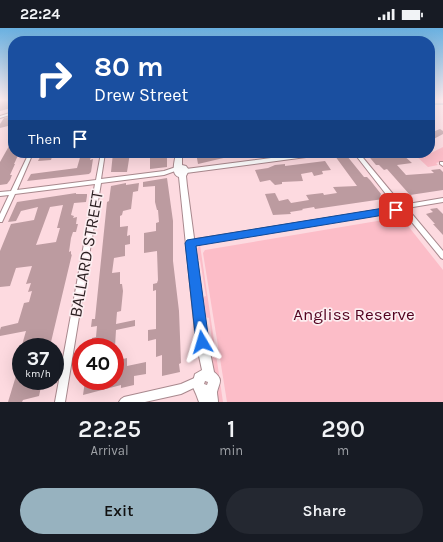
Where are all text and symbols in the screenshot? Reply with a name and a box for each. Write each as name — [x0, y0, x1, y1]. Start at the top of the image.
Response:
text: 22:24 — [20, 5, 60, 23]
text: 80 m — [94, 50, 163, 83]
icon: right — [28, 52, 80, 104]
text: Drew Street — [94, 84, 188, 106]
icon: arrive — [69, 128, 91, 150]
text: Then — [28, 130, 61, 148]
street label: BALLARD STREET — [65, 189, 107, 319]
pin — [379, 193, 413, 227]
icon: arrive — [385, 199, 407, 221]
park label: Angliss Reserve — [293, 304, 415, 324]
position arrow — [181, 321, 223, 363]
speed limit sign: 40 — [72, 338, 124, 390]
text: 37 — [27, 347, 49, 370]
text: km/h — [25, 368, 51, 380]
text: 22:25 — [78, 415, 141, 443]
text: 1 — [227, 415, 235, 443]
text: 290 — [321, 415, 365, 443]
text: Arrival — [91, 443, 129, 458]
text: min — [219, 443, 243, 458]
text: m — [337, 443, 349, 458]
button: Exit — [20, 488, 218, 534]
button: Share — [226, 488, 423, 534]

